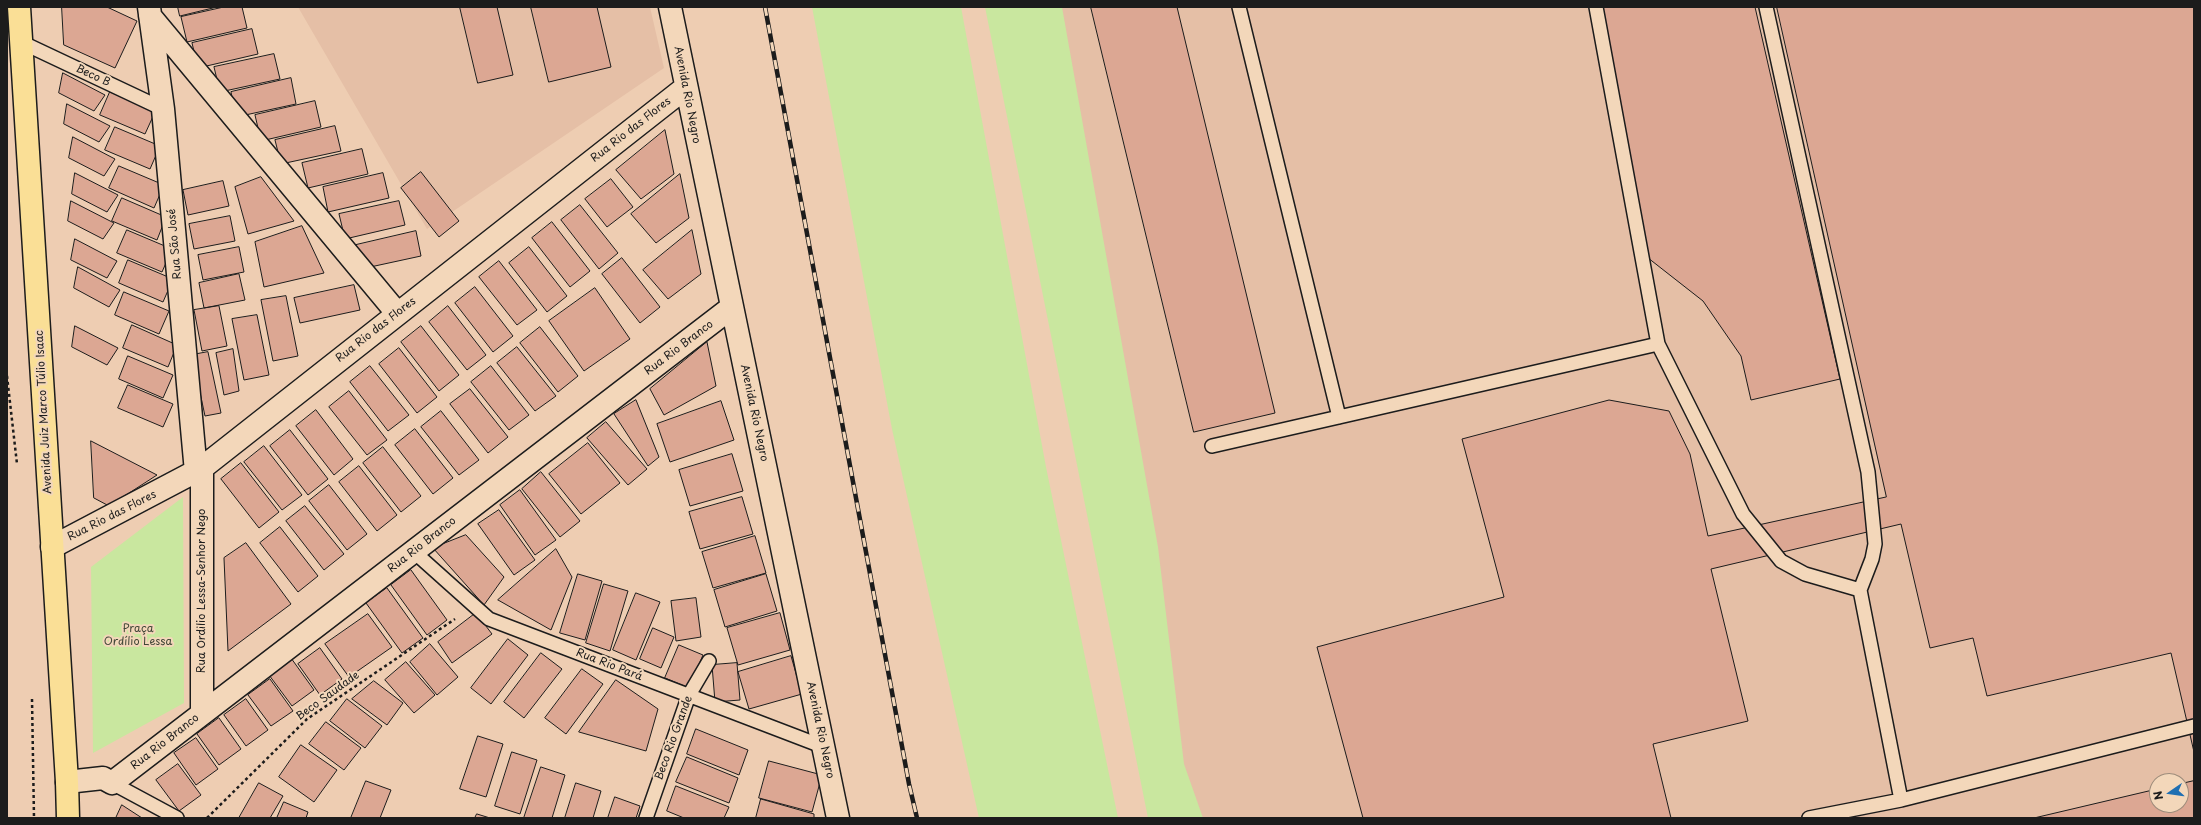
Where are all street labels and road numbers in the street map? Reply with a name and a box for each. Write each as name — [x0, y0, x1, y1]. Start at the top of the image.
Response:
street label: Avenida Rio Negro — [671, 45, 703, 145]
street label: Beco B — [74, 62, 112, 90]
street label: Rua Rio das Flores — [588, 95, 674, 165]
street label: Rua São José — [165, 208, 185, 280]
street label: Rua Rio das Flores — [333, 295, 419, 365]
street label: Rua Rio Branco — [642, 318, 716, 378]
street label: Avenida Juiz Marco Túlio Isaac — [33, 330, 55, 494]
street label: Avenida Rio Negro — [737, 363, 771, 463]
street label: Rua Rio das Flores — [65, 488, 159, 544]
street label: Rua Ordilio Lessa-Senhor Nego — [195, 509, 209, 673]
street label: Rua Rio Branco — [385, 514, 459, 576]
street label: Rua Rio Pará — [574, 646, 644, 684]
street label: Beco Saudade — [294, 669, 362, 723]
street label: Avenida Rio Negro — [803, 680, 837, 780]
street label: Beco Rio Grande — [653, 694, 695, 782]
street label: Rua Rio Branco — [128, 711, 202, 773]

